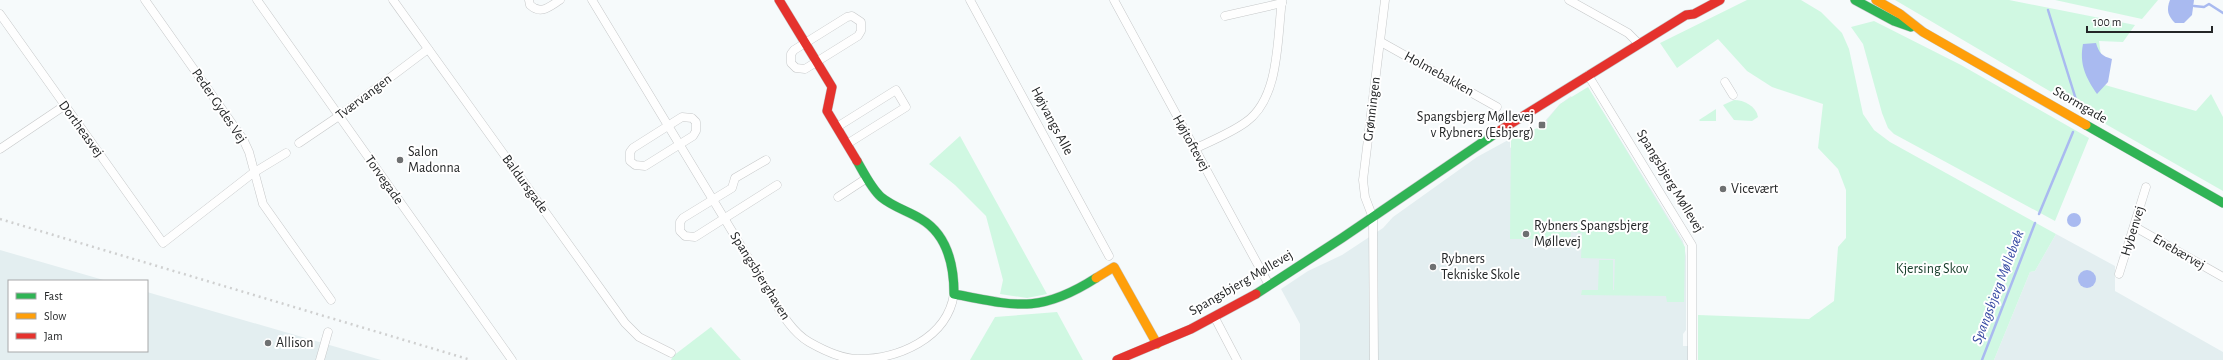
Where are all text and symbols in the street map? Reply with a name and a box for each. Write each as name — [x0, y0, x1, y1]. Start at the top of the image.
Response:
scale bar — [2087, 8, 2212, 34]
text: 100 m — [2093, 16, 2121, 28]
street label: Holmebakken — [1402, 49, 1476, 99]
street label: Peder Gydes Vej — [189, 66, 249, 146]
street label: Tværvangen — [334, 72, 394, 122]
street label: Grønningen — [1361, 76, 1383, 142]
street label: Stormgade — [2050, 84, 2110, 126]
street label: Højvangs Alle — [1028, 85, 1076, 157]
street label: Dortheasvej — [56, 98, 106, 160]
place label: Spangsbjerg Møllevej v Rybners (Esbjerg) — [1417, 110, 1534, 140]
street label: Højtoftevej — [1170, 113, 1212, 173]
marker: Spangsbjerg Møllevej v Rybners (Esbjerg) — [1537, 120, 1547, 130]
street label: Spangsbjerg Møllevej — [1634, 127, 1706, 235]
place label: Salon Madonna — [408, 145, 461, 175]
street label: Baldursgade — [499, 152, 551, 216]
street label: Torvegade — [362, 153, 406, 207]
marker: Salon Madonna — [395, 155, 405, 165]
place label: Vicevært — [1731, 182, 1779, 196]
marker: Vicevært — [1718, 184, 1728, 194]
street label: Hybenvej — [2119, 204, 2147, 258]
place label: Rybners Spangsbjerg Møllevej — [1534, 219, 1648, 249]
water label: Spangsbjerg Møllebæk — [1969, 228, 2027, 346]
street label: Spangsbjerghaven — [727, 229, 793, 323]
marker: Rybners Spangsbjerg Møllevej — [1521, 229, 1531, 239]
street label: Enebærvej — [2151, 232, 2207, 272]
street label: Spangsbjerg Møllevej — [1187, 248, 1295, 318]
place label: Rybners Tekniske Skole — [1441, 252, 1520, 282]
marker: Rybners Tekniske Skole — [1428, 262, 1438, 272]
park label: Kjersing Skov — [1896, 262, 1968, 276]
legend — [8, 280, 148, 352]
text: Fast — [44, 290, 63, 302]
text: Slow — [44, 310, 66, 322]
text: Jam — [44, 330, 63, 342]
place label: Allison — [276, 336, 314, 350]
marker: Allison — [263, 338, 273, 348]

